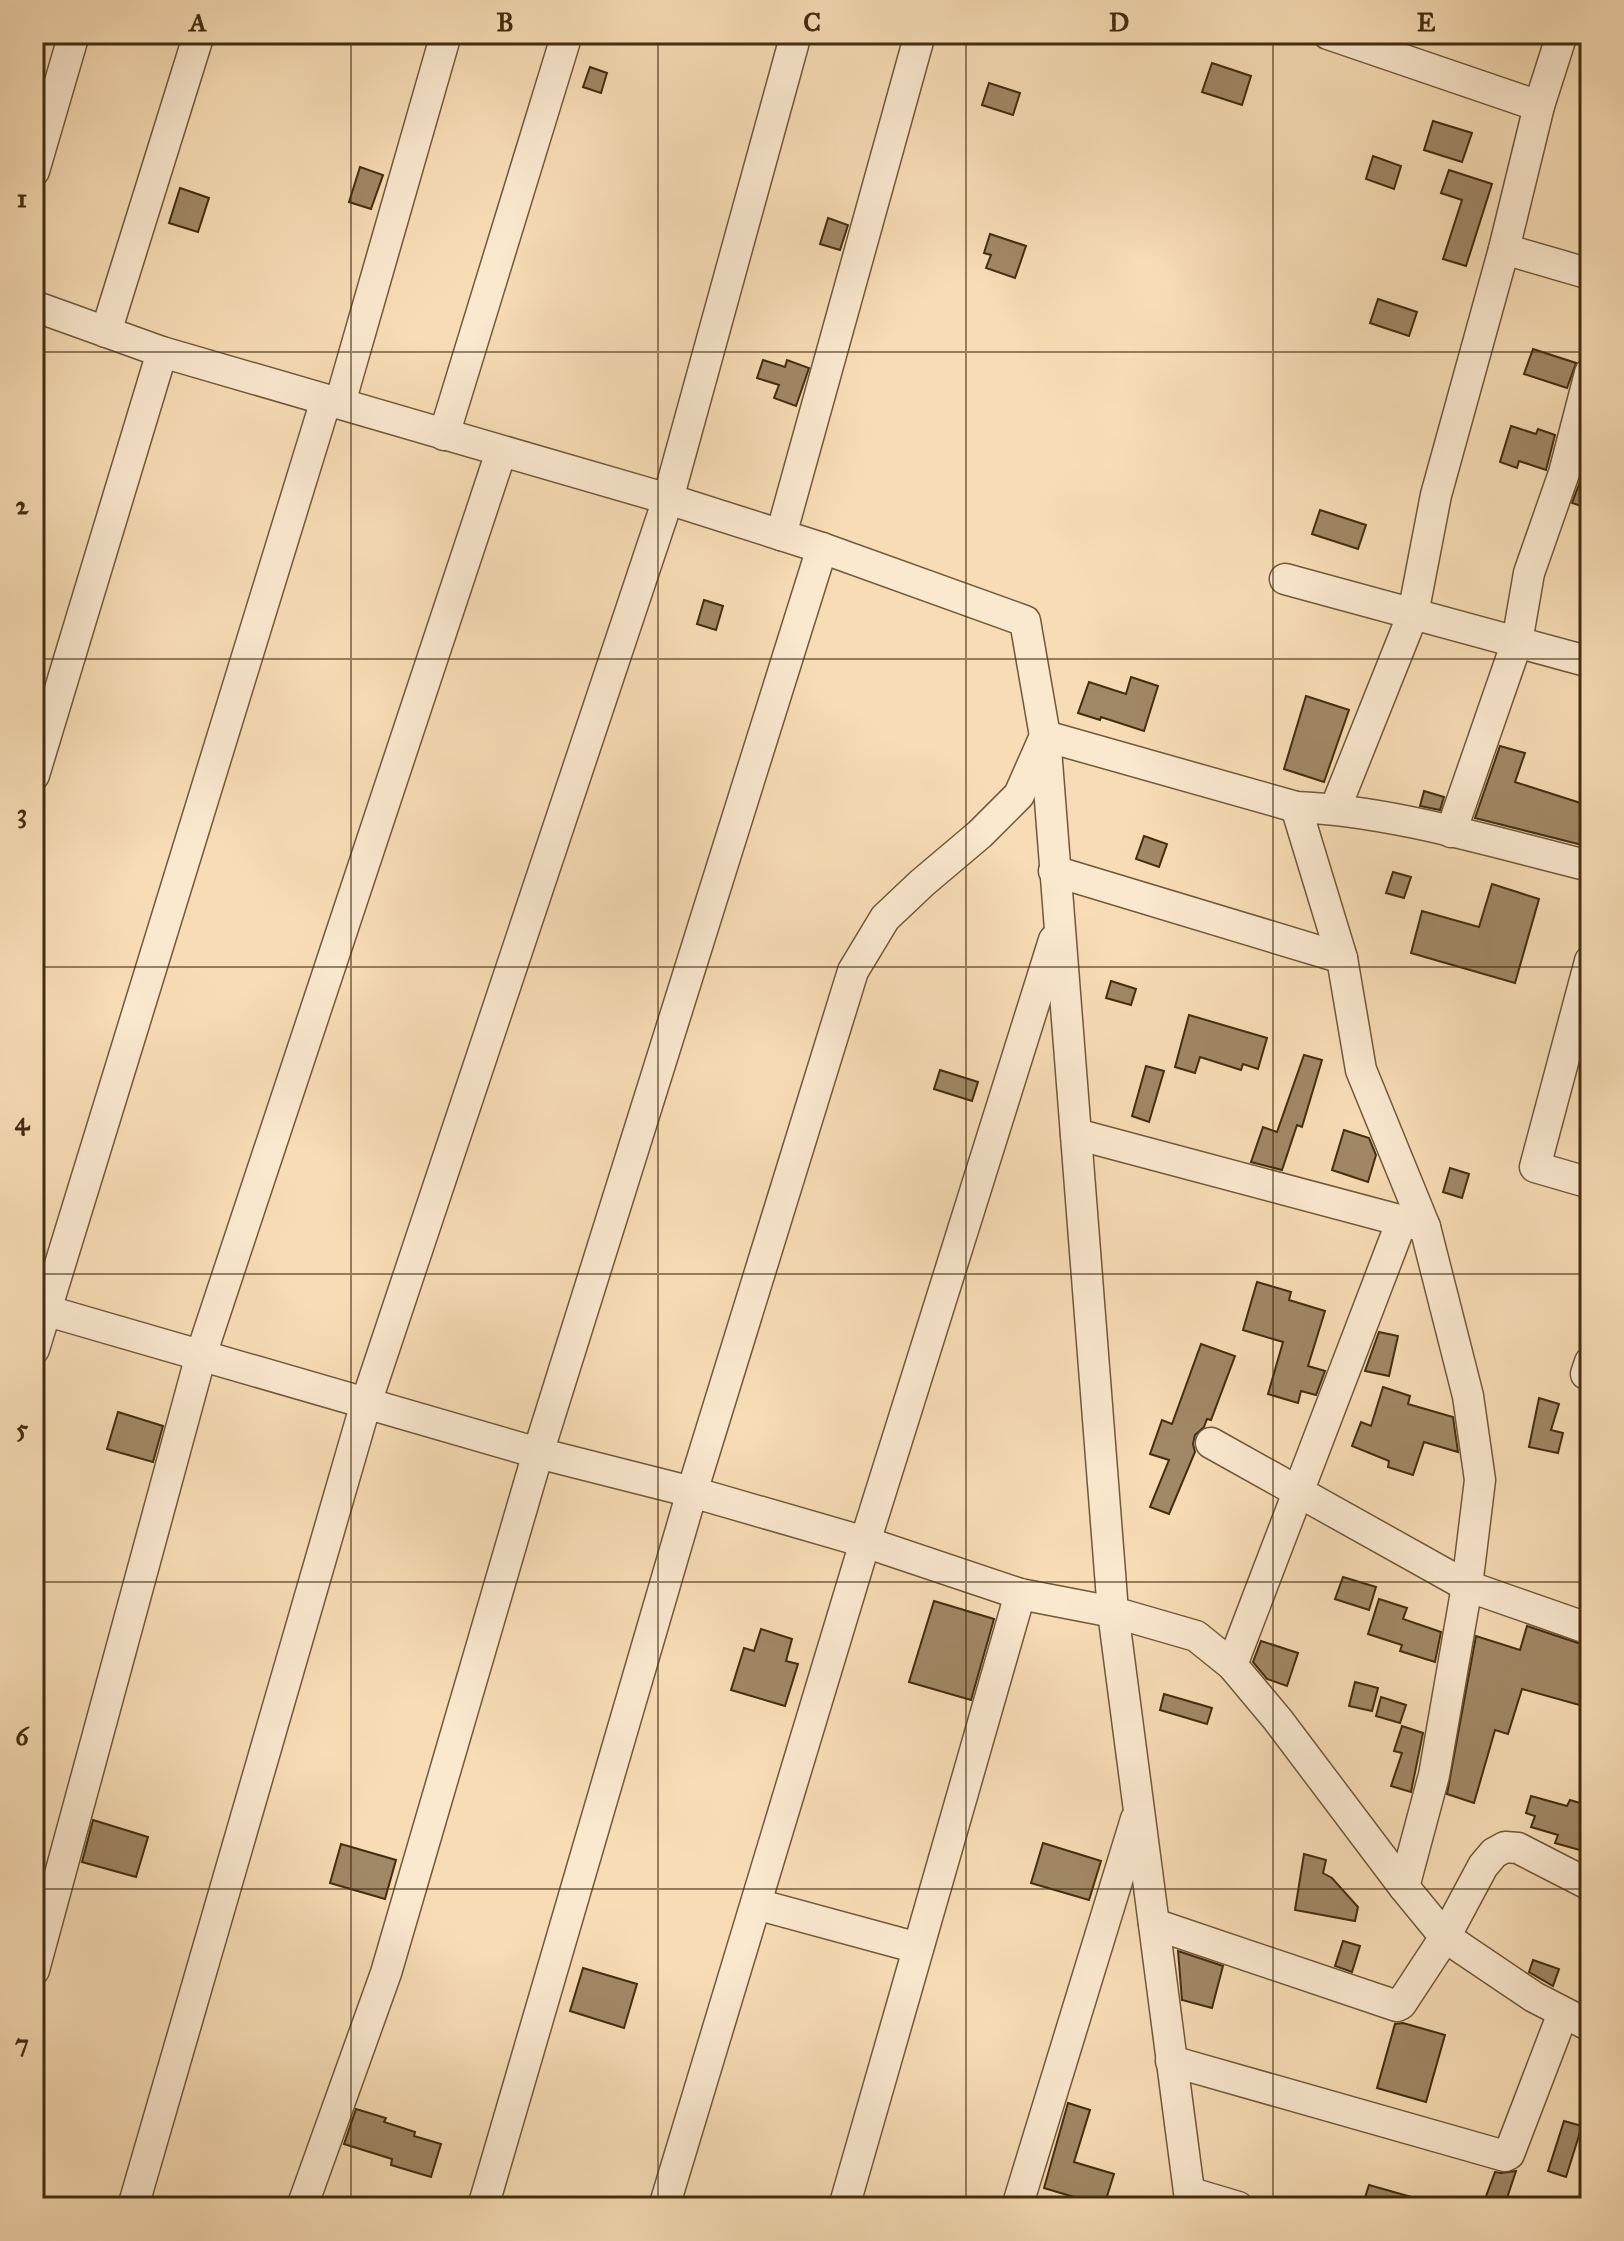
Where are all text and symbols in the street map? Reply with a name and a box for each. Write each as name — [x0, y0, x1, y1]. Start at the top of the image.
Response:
text: A — [187, 6, 207, 38]
text: B — [496, 6, 514, 38]
text: C — [803, 6, 821, 38]
text: D — [1109, 6, 1129, 38]
text: E — [1417, 6, 1436, 38]
text: 1 — [17, 182, 27, 214]
text: 2 — [16, 489, 30, 521]
text: 3 — [17, 797, 27, 829]
text: 4 — [15, 1105, 31, 1137]
text: 5 — [16, 1412, 29, 1444]
text: 6 — [15, 1720, 30, 1752]
text: 7 — [15, 2027, 29, 2059]

